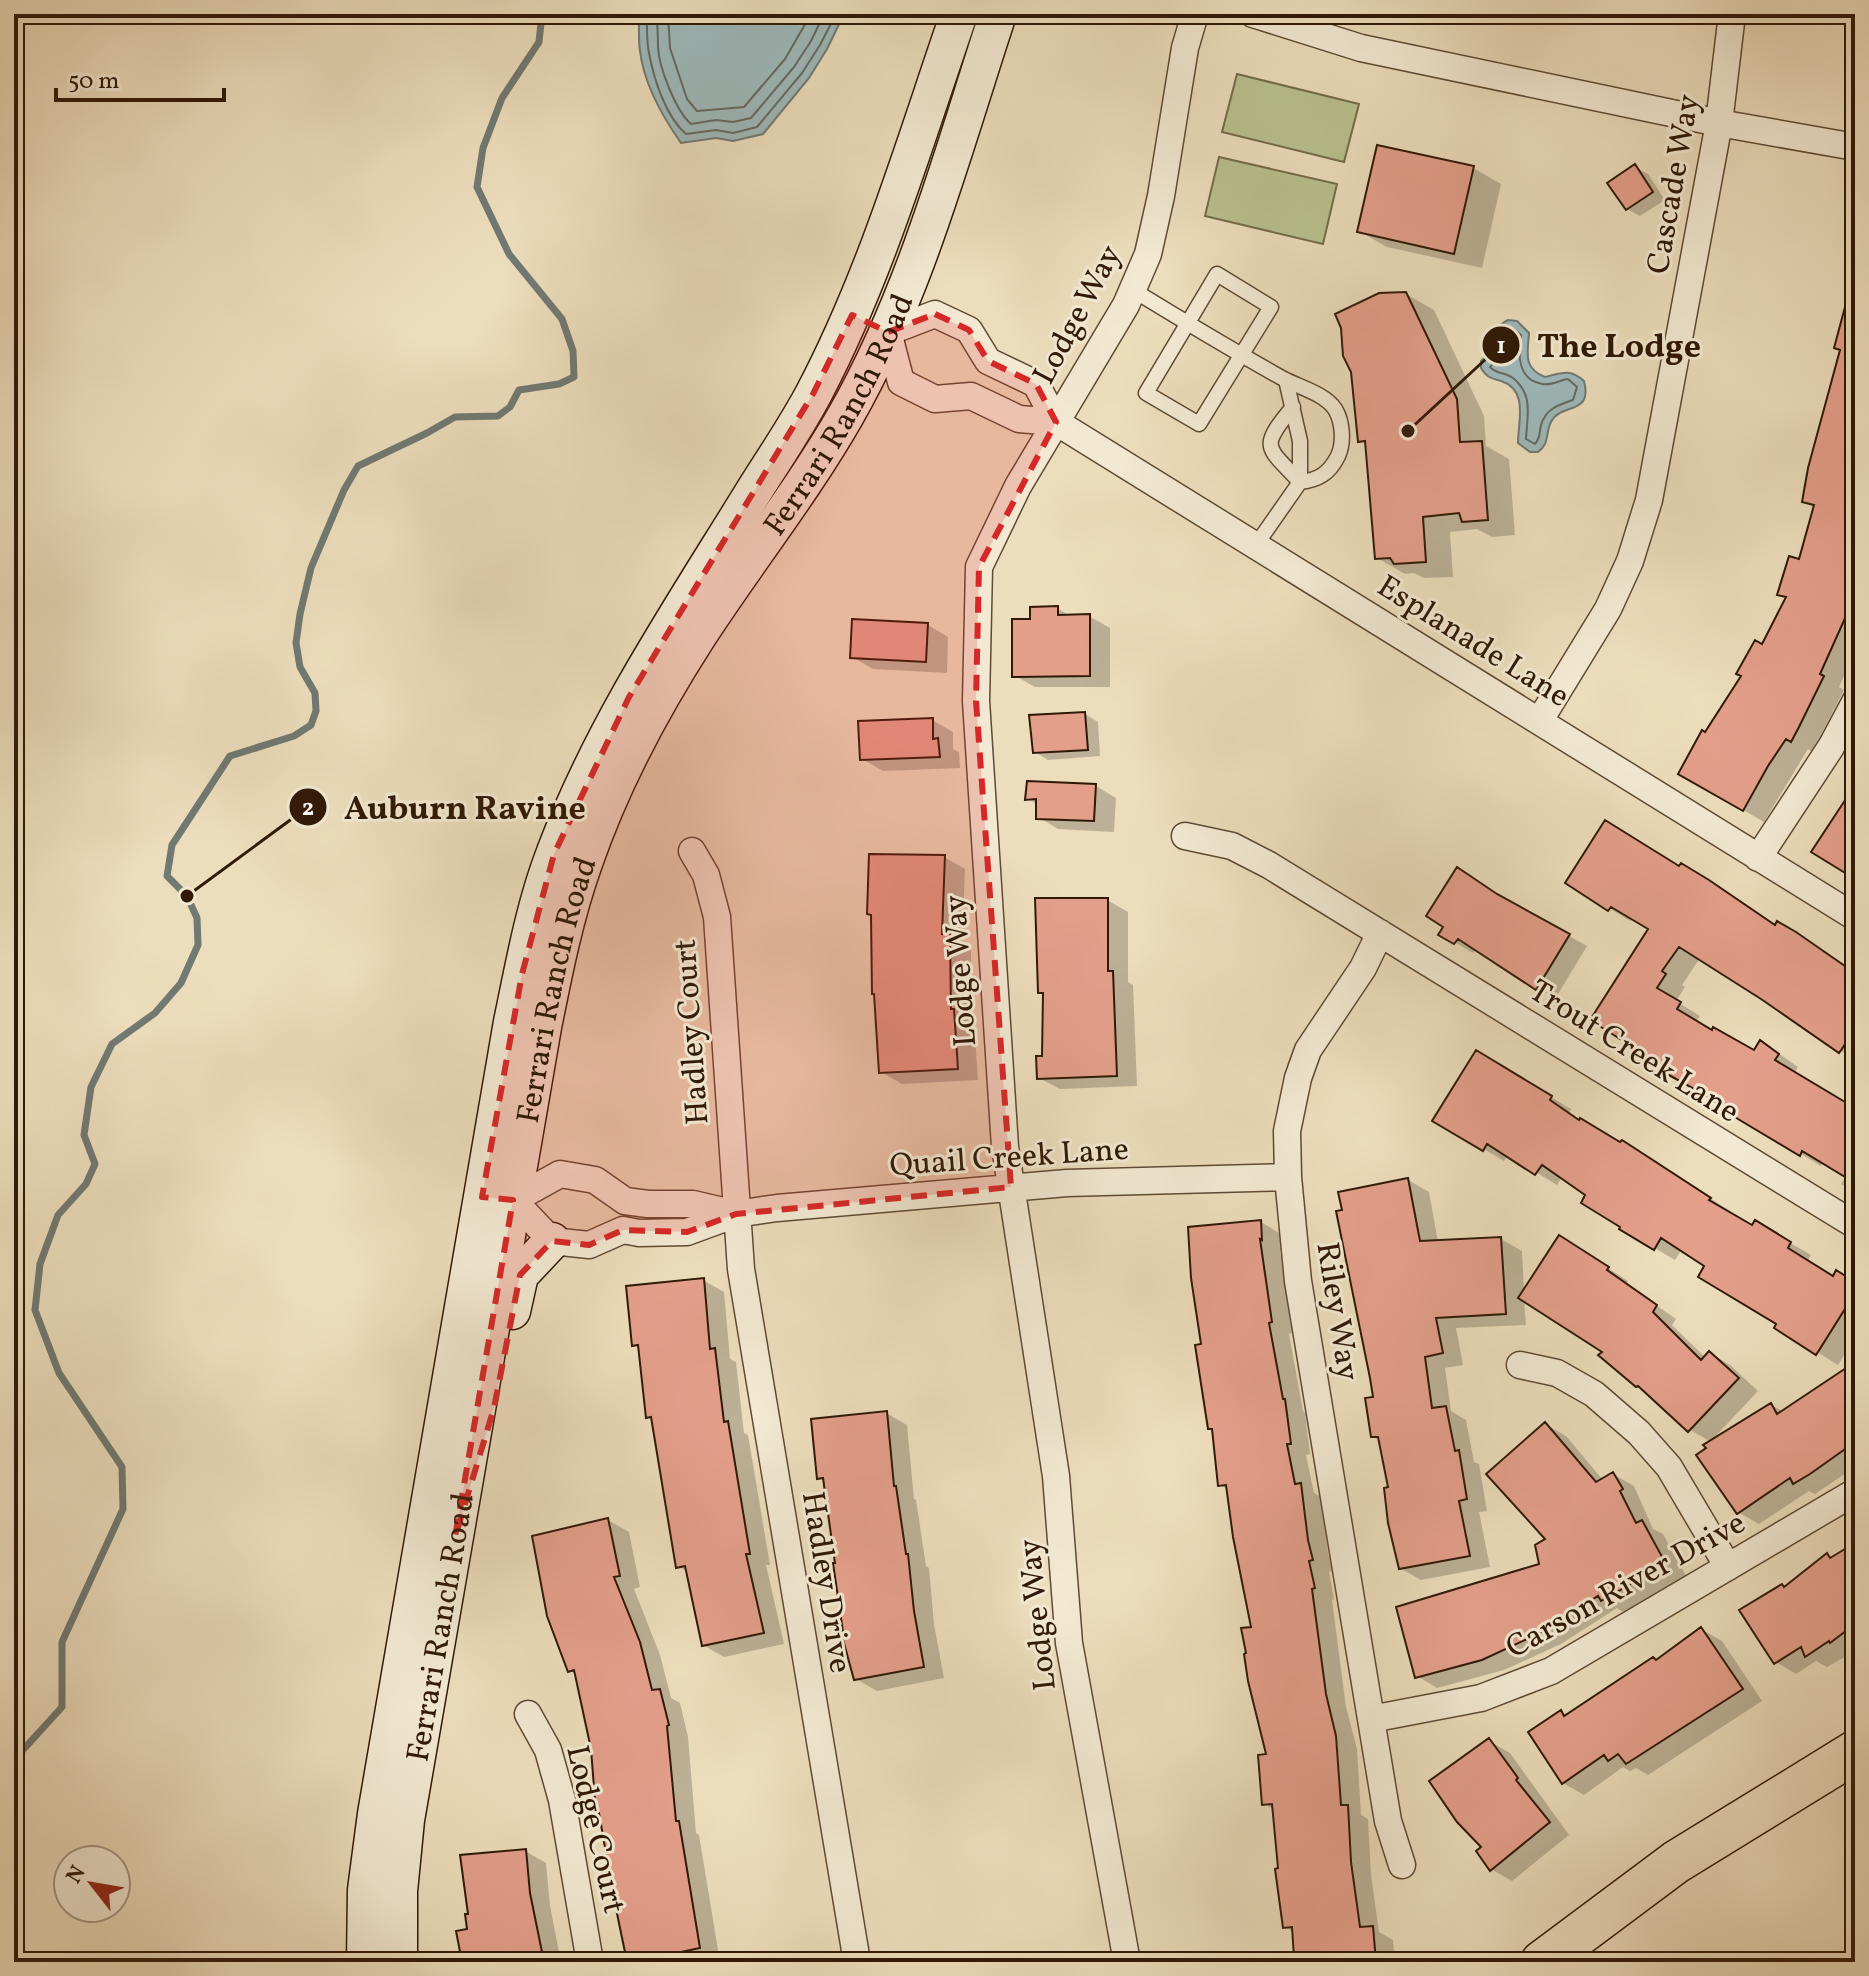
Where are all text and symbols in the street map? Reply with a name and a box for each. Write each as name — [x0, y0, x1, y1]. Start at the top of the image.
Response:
scale bar — [56, 52, 224, 102]
text: 50 m — [68, 65, 120, 99]
street label: Cascade Way — [1638, 91, 1712, 278]
street label: Lodge Way — [1024, 238, 1134, 393]
street label: Ferrari Ranch Road — [755, 288, 926, 546]
callout: The Lodge — [1481, 316, 1717, 374]
text: The Lodge — [1537, 325, 1701, 372]
text: 1 — [1496, 330, 1506, 364]
street label: Esplanade Lane — [1368, 566, 1577, 719]
callout: Auburn Ravine — [288, 778, 602, 836]
text: Auburn Ravine — [344, 787, 586, 834]
text: 2 — [302, 792, 314, 826]
street label: Ferrari Ranch Road — [508, 851, 609, 1127]
street label: Lodge Way — [935, 893, 989, 1048]
street label: Hadley Court — [665, 938, 721, 1126]
street label: Trout Creek Lane — [1520, 970, 1747, 1135]
street label: Quail Creek Lane — [888, 1129, 1130, 1189]
street label: Riley Way — [1303, 1239, 1369, 1384]
street label: Hadley Drive — [789, 1488, 861, 1676]
street label: Ferrari Ranch Road — [397, 1490, 487, 1765]
street label: Carson River Drive — [1499, 1502, 1754, 1671]
street label: Lodge Way — [1009, 1537, 1069, 1693]
street label: Lodge Court — [553, 1741, 635, 1918]
north arrow — [52, 1844, 132, 1924]
text: N — [60, 1860, 94, 1890]

